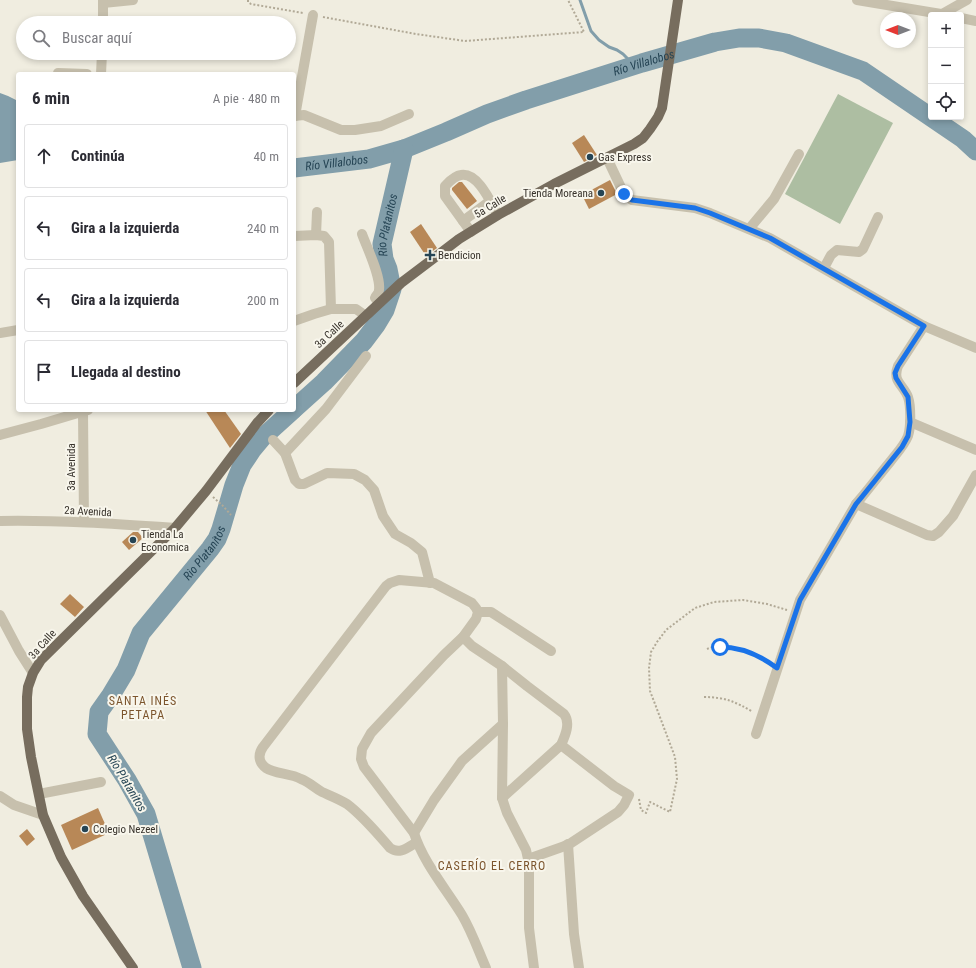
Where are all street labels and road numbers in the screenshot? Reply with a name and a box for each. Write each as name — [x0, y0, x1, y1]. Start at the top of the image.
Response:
street label: 5a Calle — [472, 192, 509, 221]
street label: 3a Calle — [312, 318, 347, 351]
street label: 3a Avenida — [65, 443, 78, 491]
street label: 2a Avenida — [64, 504, 112, 519]
street label: 3a Calle — [26, 627, 59, 662]

